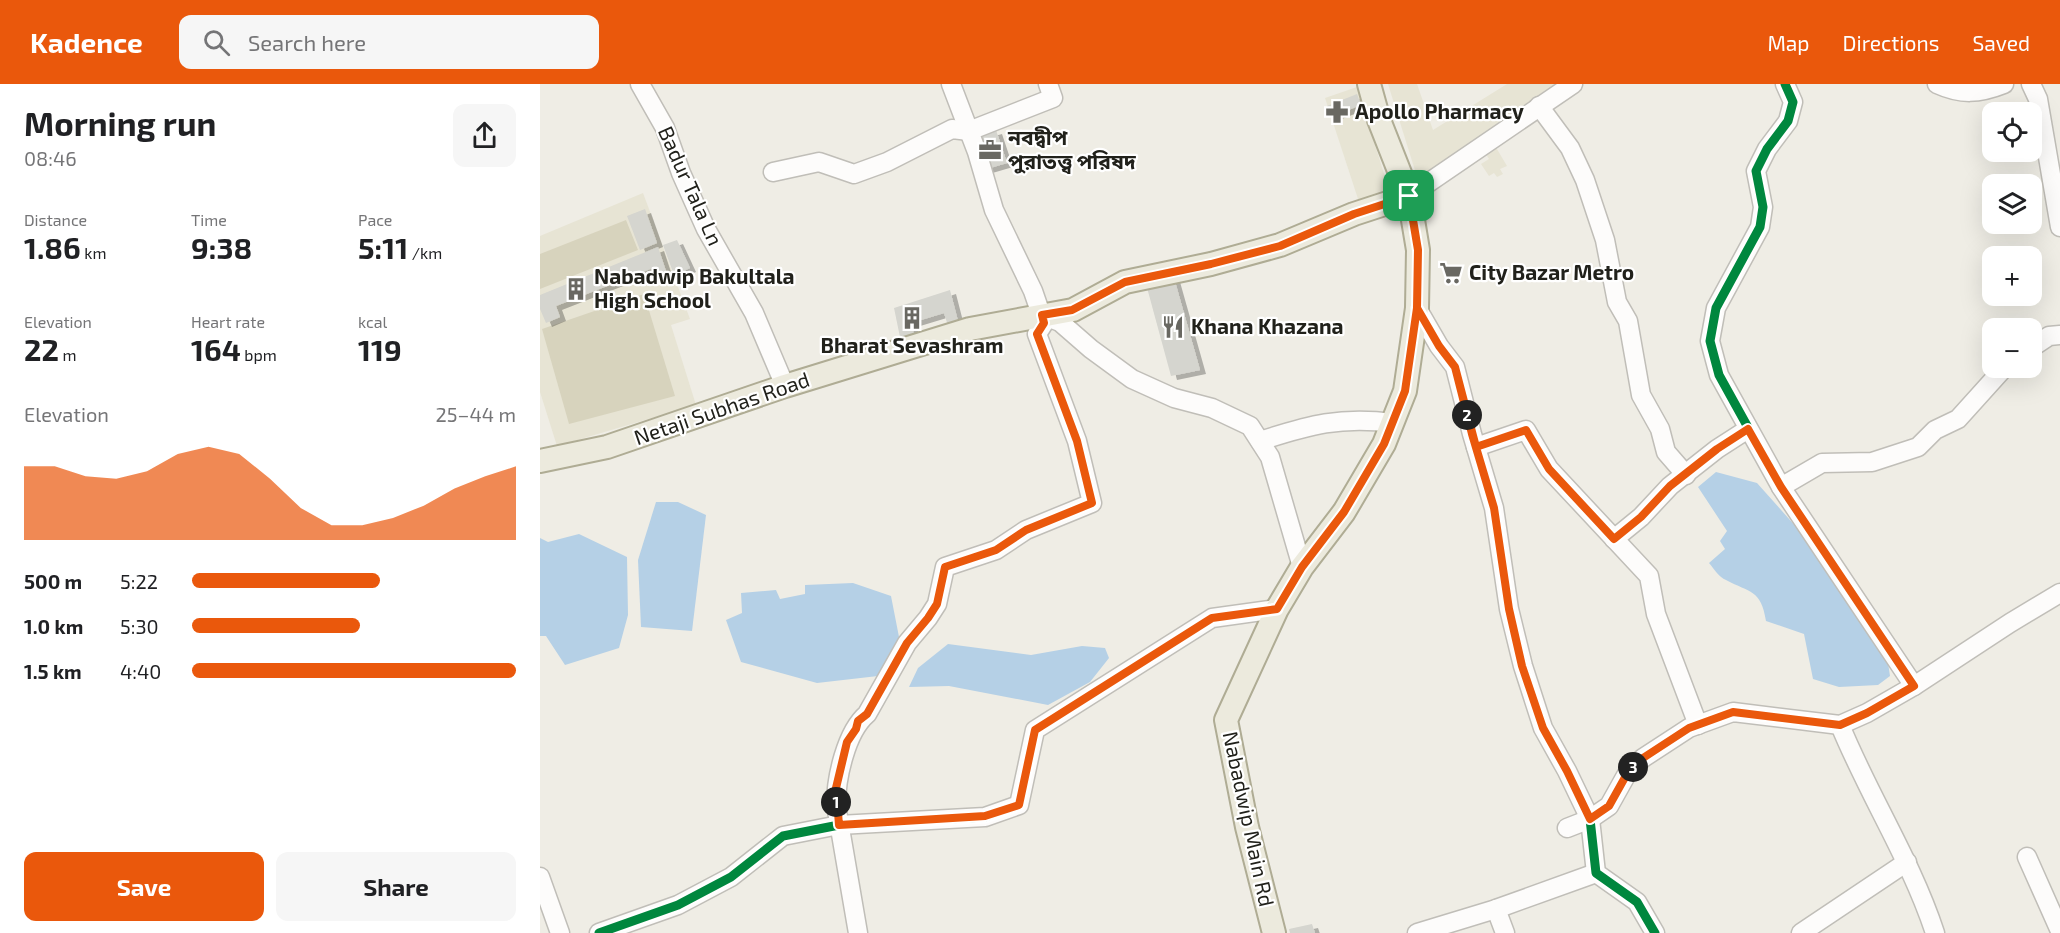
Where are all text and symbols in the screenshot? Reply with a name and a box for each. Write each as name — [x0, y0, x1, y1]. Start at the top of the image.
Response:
search box — [179, 15, 599, 69]
text: Kadence — [30, 25, 143, 59]
icon: search — [200, 26, 233, 59]
text: Search here — [248, 29, 366, 55]
text: Map — [1767, 30, 1810, 55]
text: Directions — [1843, 30, 1939, 55]
text: Saved — [1972, 30, 2030, 55]
place label: Apollo Pharmacy — [1355, 98, 1524, 124]
pharmacy icon: Apollo Pharmacy — [1324, 99, 1350, 125]
map controls — [1982, 102, 2042, 378]
button: locate — [1982, 102, 2042, 162]
text: Morning run — [24, 103, 216, 143]
button: share — [453, 104, 516, 167]
street label: Badur Tala Ln — [654, 122, 729, 249]
place label: নবদ্বীপ পুরাতত্ত্ব পরিষদ — [1007, 124, 1137, 174]
office icon: নবদ্বীপ পুরাতত্ত্ব পরিষদ — [977, 137, 1003, 163]
text: 08:46 — [24, 146, 77, 170]
pin — [1383, 170, 1434, 221]
button: layers — [1982, 174, 2042, 234]
icon: arrive — [1392, 179, 1425, 212]
text: Distance — [24, 210, 87, 229]
text: Time — [191, 210, 227, 229]
text: Pace — [358, 210, 392, 229]
text: 1.86 — [24, 229, 81, 265]
text: 9:38 — [191, 229, 252, 265]
text: 5:11 — [358, 229, 408, 265]
text: km — [81, 243, 106, 262]
text: /km — [408, 243, 442, 262]
button: + — [1982, 246, 2042, 306]
place label: City Bazar Metro — [1469, 259, 1634, 285]
supermarket icon: City Bazar Metro — [1438, 260, 1464, 286]
place label: Nabadwip Bakultala High School — [594, 263, 795, 312]
building icon: Nabadwip Bakultala High School — [563, 276, 589, 302]
building icon: Bharat Sevashram — [899, 305, 925, 331]
text: Elevation — [24, 312, 92, 331]
text: Heart rate — [191, 312, 265, 331]
text: kcal — [358, 312, 387, 331]
place label: Khana Khazana — [1191, 313, 1344, 338]
restaurant icon: Khana Khazana — [1160, 314, 1186, 340]
button: − — [1982, 318, 2042, 378]
text: 22 — [24, 331, 59, 367]
text: 164 — [191, 331, 241, 367]
text: 119 — [358, 331, 402, 367]
place label: Bharat Sevashram — [821, 332, 1003, 357]
text: m — [59, 345, 76, 364]
text: bpm — [241, 345, 277, 364]
street label: Netaji Subhas Road — [630, 366, 813, 450]
pin: 2 — [1452, 400, 1482, 430]
text: Elevation — [24, 402, 109, 426]
text: 25–44 m — [436, 402, 516, 426]
text: 2 — [1462, 405, 1472, 424]
text: 500 m — [24, 569, 82, 593]
text: 5:22 — [120, 569, 158, 593]
text: 1.0 km — [24, 614, 83, 638]
text: 5:30 — [120, 614, 159, 638]
text: 1.5 km — [24, 659, 82, 683]
text: 4:40 — [120, 659, 161, 683]
street label: Nabadwip Main Rd — [1219, 729, 1280, 908]
pin: 3 — [1618, 752, 1648, 782]
text: 3 — [1628, 757, 1638, 776]
pin: 1 — [821, 787, 851, 817]
text: 1 — [833, 792, 839, 811]
button: Save — [24, 852, 264, 921]
button: Share — [276, 852, 516, 921]

